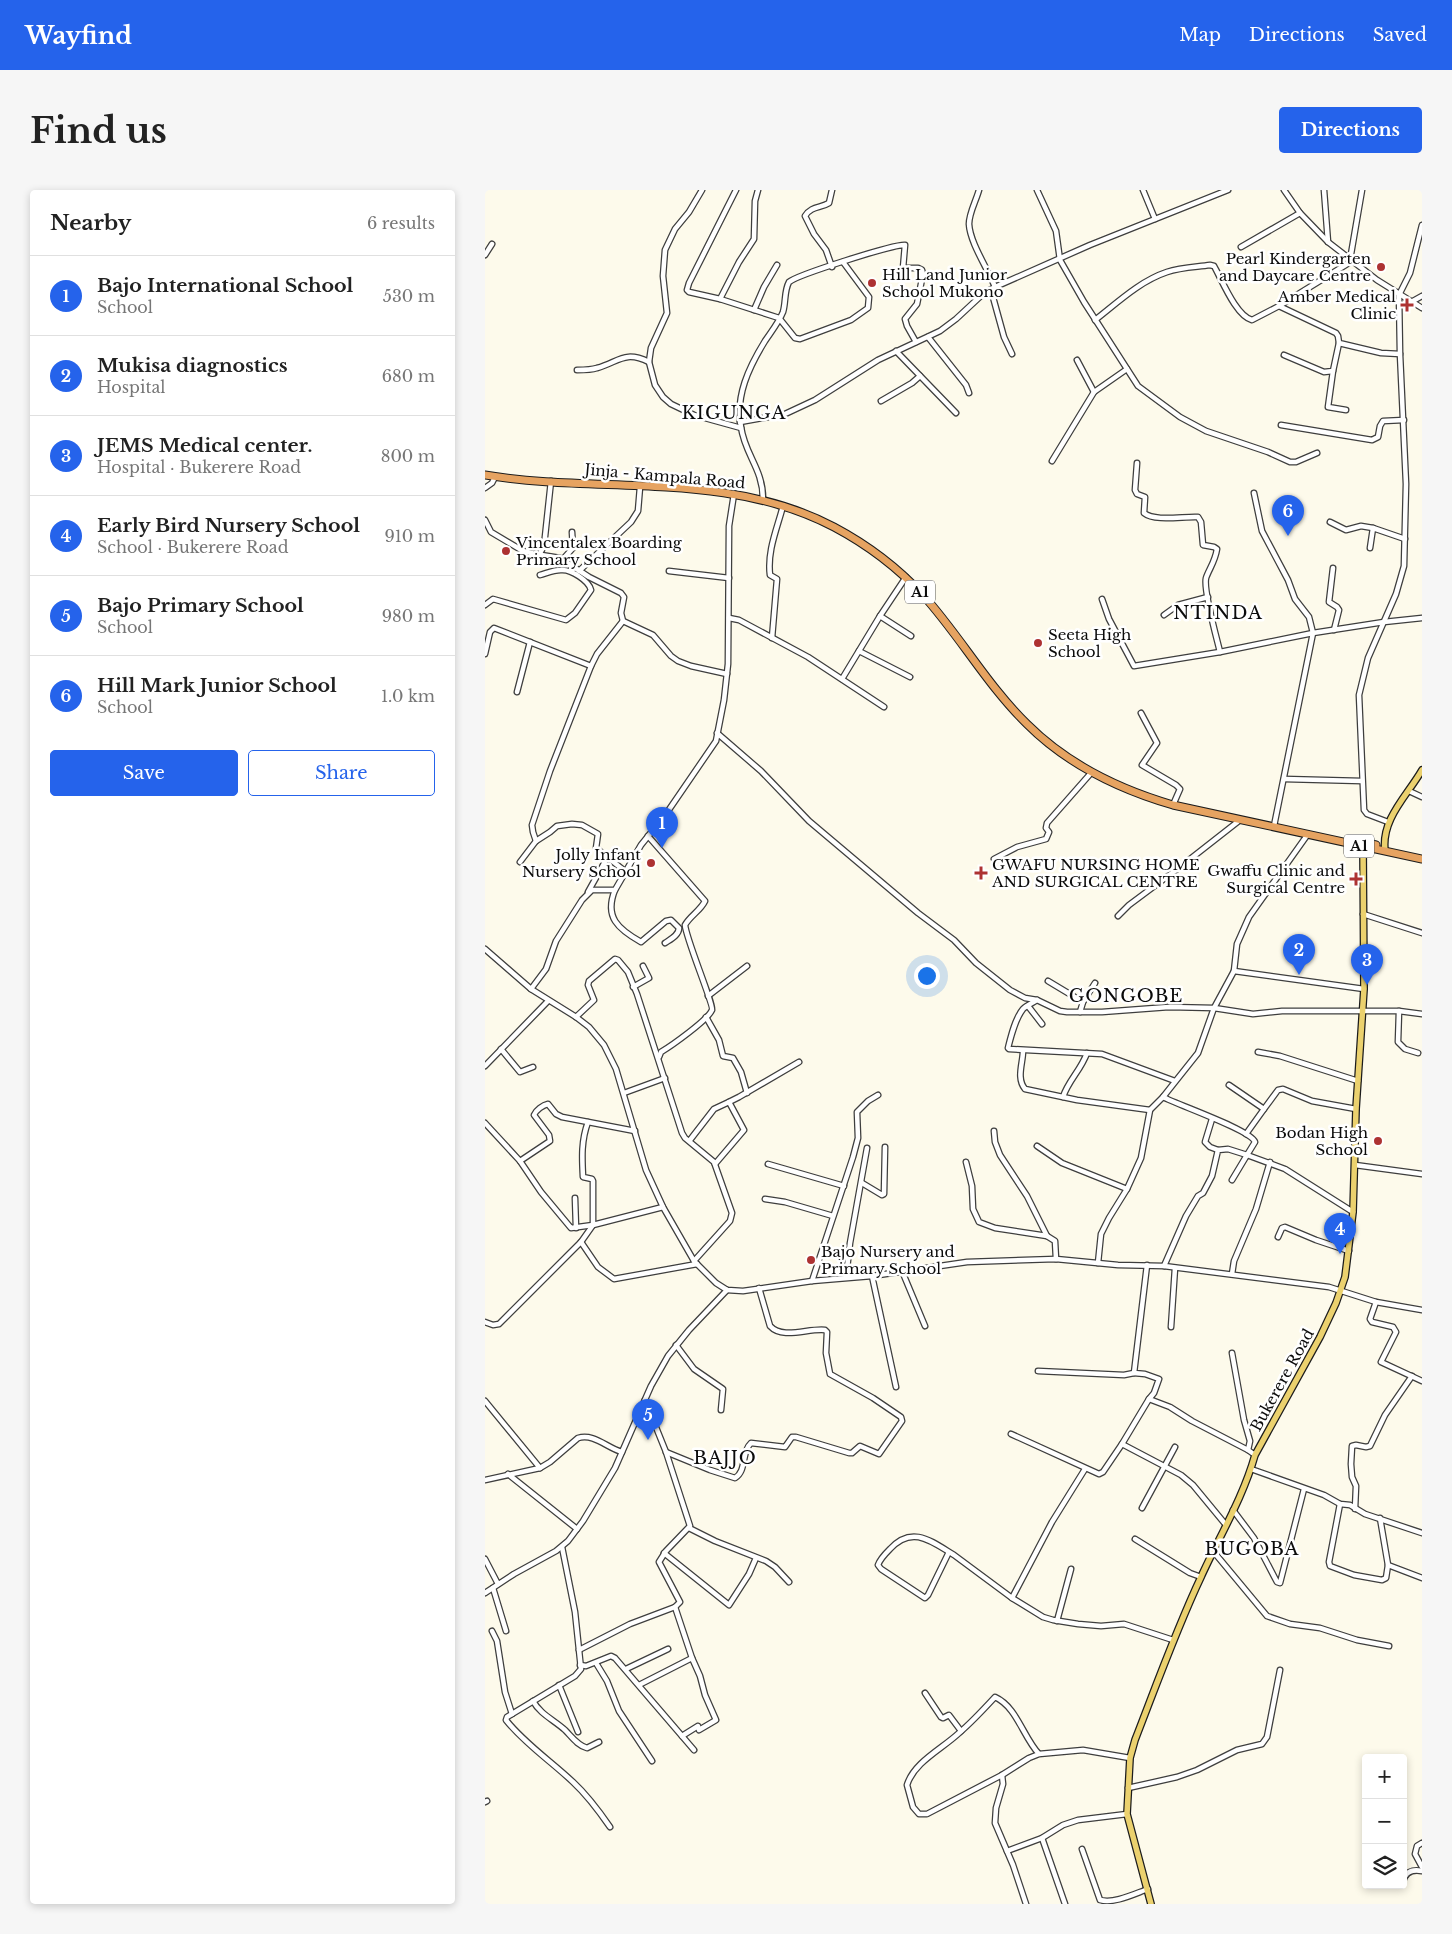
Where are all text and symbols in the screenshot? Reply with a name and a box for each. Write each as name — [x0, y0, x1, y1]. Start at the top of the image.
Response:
text: Wayfind — [25, 21, 132, 50]
text: Map — [1179, 24, 1221, 46]
text: Directions — [1249, 24, 1345, 46]
text: Saved — [1373, 24, 1427, 46]
button: Directions — [1279, 107, 1422, 153]
text: Find us — [30, 109, 167, 152]
text: Nearby — [50, 210, 131, 236]
text: 6 results — [367, 213, 435, 233]
place label: Pearl Kindergarten and Daycare Centre — [1219, 249, 1371, 285]
marker: Pearl Kindergarten and Daycare Centre — [1375, 261, 1387, 273]
place label: Hill Land Junior School Mukono — [882, 265, 1008, 301]
text: Bajo International School — [97, 274, 353, 297]
marker: Hill Land Junior School Mukono — [866, 277, 878, 289]
text: 1 — [63, 286, 69, 306]
text: 530 m — [383, 286, 435, 306]
place label: Amber Medical Clinic — [1277, 287, 1396, 323]
text: School — [97, 297, 153, 317]
marker: Amber Medical Clinic — [1400, 298, 1414, 312]
text: Mukisa diagnostics — [97, 354, 288, 377]
text: 2 — [61, 366, 71, 386]
text: 680 m — [382, 366, 435, 386]
text: Hospital — [97, 377, 166, 397]
district label: KIGUNGA — [682, 402, 787, 424]
text: JEMS Medical center. — [97, 434, 312, 457]
text: 3 — [61, 446, 71, 466]
text: 800 m — [381, 446, 435, 466]
text: Hospital · Bukerere Road — [97, 457, 301, 477]
street label: Jinja - Kampala Road — [582, 459, 746, 492]
pin: 6 — [1272, 495, 1304, 536]
text: Early Bird Nursery School — [97, 514, 360, 537]
text: 4 — [61, 526, 71, 546]
text: 910 m — [384, 526, 435, 546]
place label: Vincentalex Boarding Primary School — [515, 533, 683, 569]
text: School · Bukerere Road — [97, 537, 289, 557]
marker: Vincentalex Boarding Primary School — [500, 545, 512, 557]
road number: A1 — [905, 581, 935, 604]
text: Bajo Primary School — [97, 594, 304, 617]
district label: NTINDA — [1173, 602, 1263, 624]
text: 5 — [61, 606, 71, 626]
text: 980 m — [382, 606, 435, 626]
text: School — [97, 617, 153, 637]
place label: Seeta High School — [1048, 625, 1131, 661]
marker: Seeta High School — [1032, 637, 1044, 649]
text: Hill Mark Junior School — [97, 674, 337, 697]
text: 6 — [61, 686, 71, 706]
text: 1.0 km — [381, 686, 435, 706]
text: School — [97, 697, 153, 717]
button: Save — [50, 750, 238, 796]
button: Share — [248, 750, 435, 796]
pin: 1 — [646, 807, 678, 848]
road number: A1 — [1344, 834, 1374, 858]
place label: Jolly Infant Nursery School — [522, 845, 641, 881]
place label: GWAFU NURSING HOME AND SURGICAL CENTRE — [991, 855, 1200, 891]
marker: Jolly Infant Nursery School — [645, 857, 657, 869]
place label: Gwaffu Clinic and Surgical Centre — [1207, 861, 1345, 897]
marker: GWAFU NURSING HOME AND SURGICAL CENTRE — [974, 866, 988, 880]
marker: Gwaffu Clinic and Surgical Centre — [1349, 872, 1363, 886]
pin: 2 — [1283, 934, 1315, 975]
pin: 3 — [1351, 944, 1383, 985]
your location — [914, 963, 940, 989]
district label: GONGOBE — [1069, 985, 1183, 1007]
place label: Bodan High School — [1275, 1123, 1368, 1159]
marker: Bodan High School — [1372, 1135, 1384, 1147]
pin: 4 — [1324, 1213, 1356, 1254]
place label: Bajo Nursery and Primary School — [821, 1242, 955, 1278]
marker: Bajo Nursery and Primary School — [805, 1254, 817, 1266]
street label: Bukerere Road — [1246, 1325, 1318, 1435]
pin: 5 — [632, 1399, 664, 1440]
district label: BAJJO — [693, 1447, 757, 1469]
district label: BUGOBA — [1205, 1538, 1300, 1560]
map controls — [1362, 1754, 1407, 1889]
button: + — [1362, 1754, 1407, 1799]
button: − — [1362, 1799, 1407, 1844]
button: layers — [1362, 1844, 1407, 1889]

